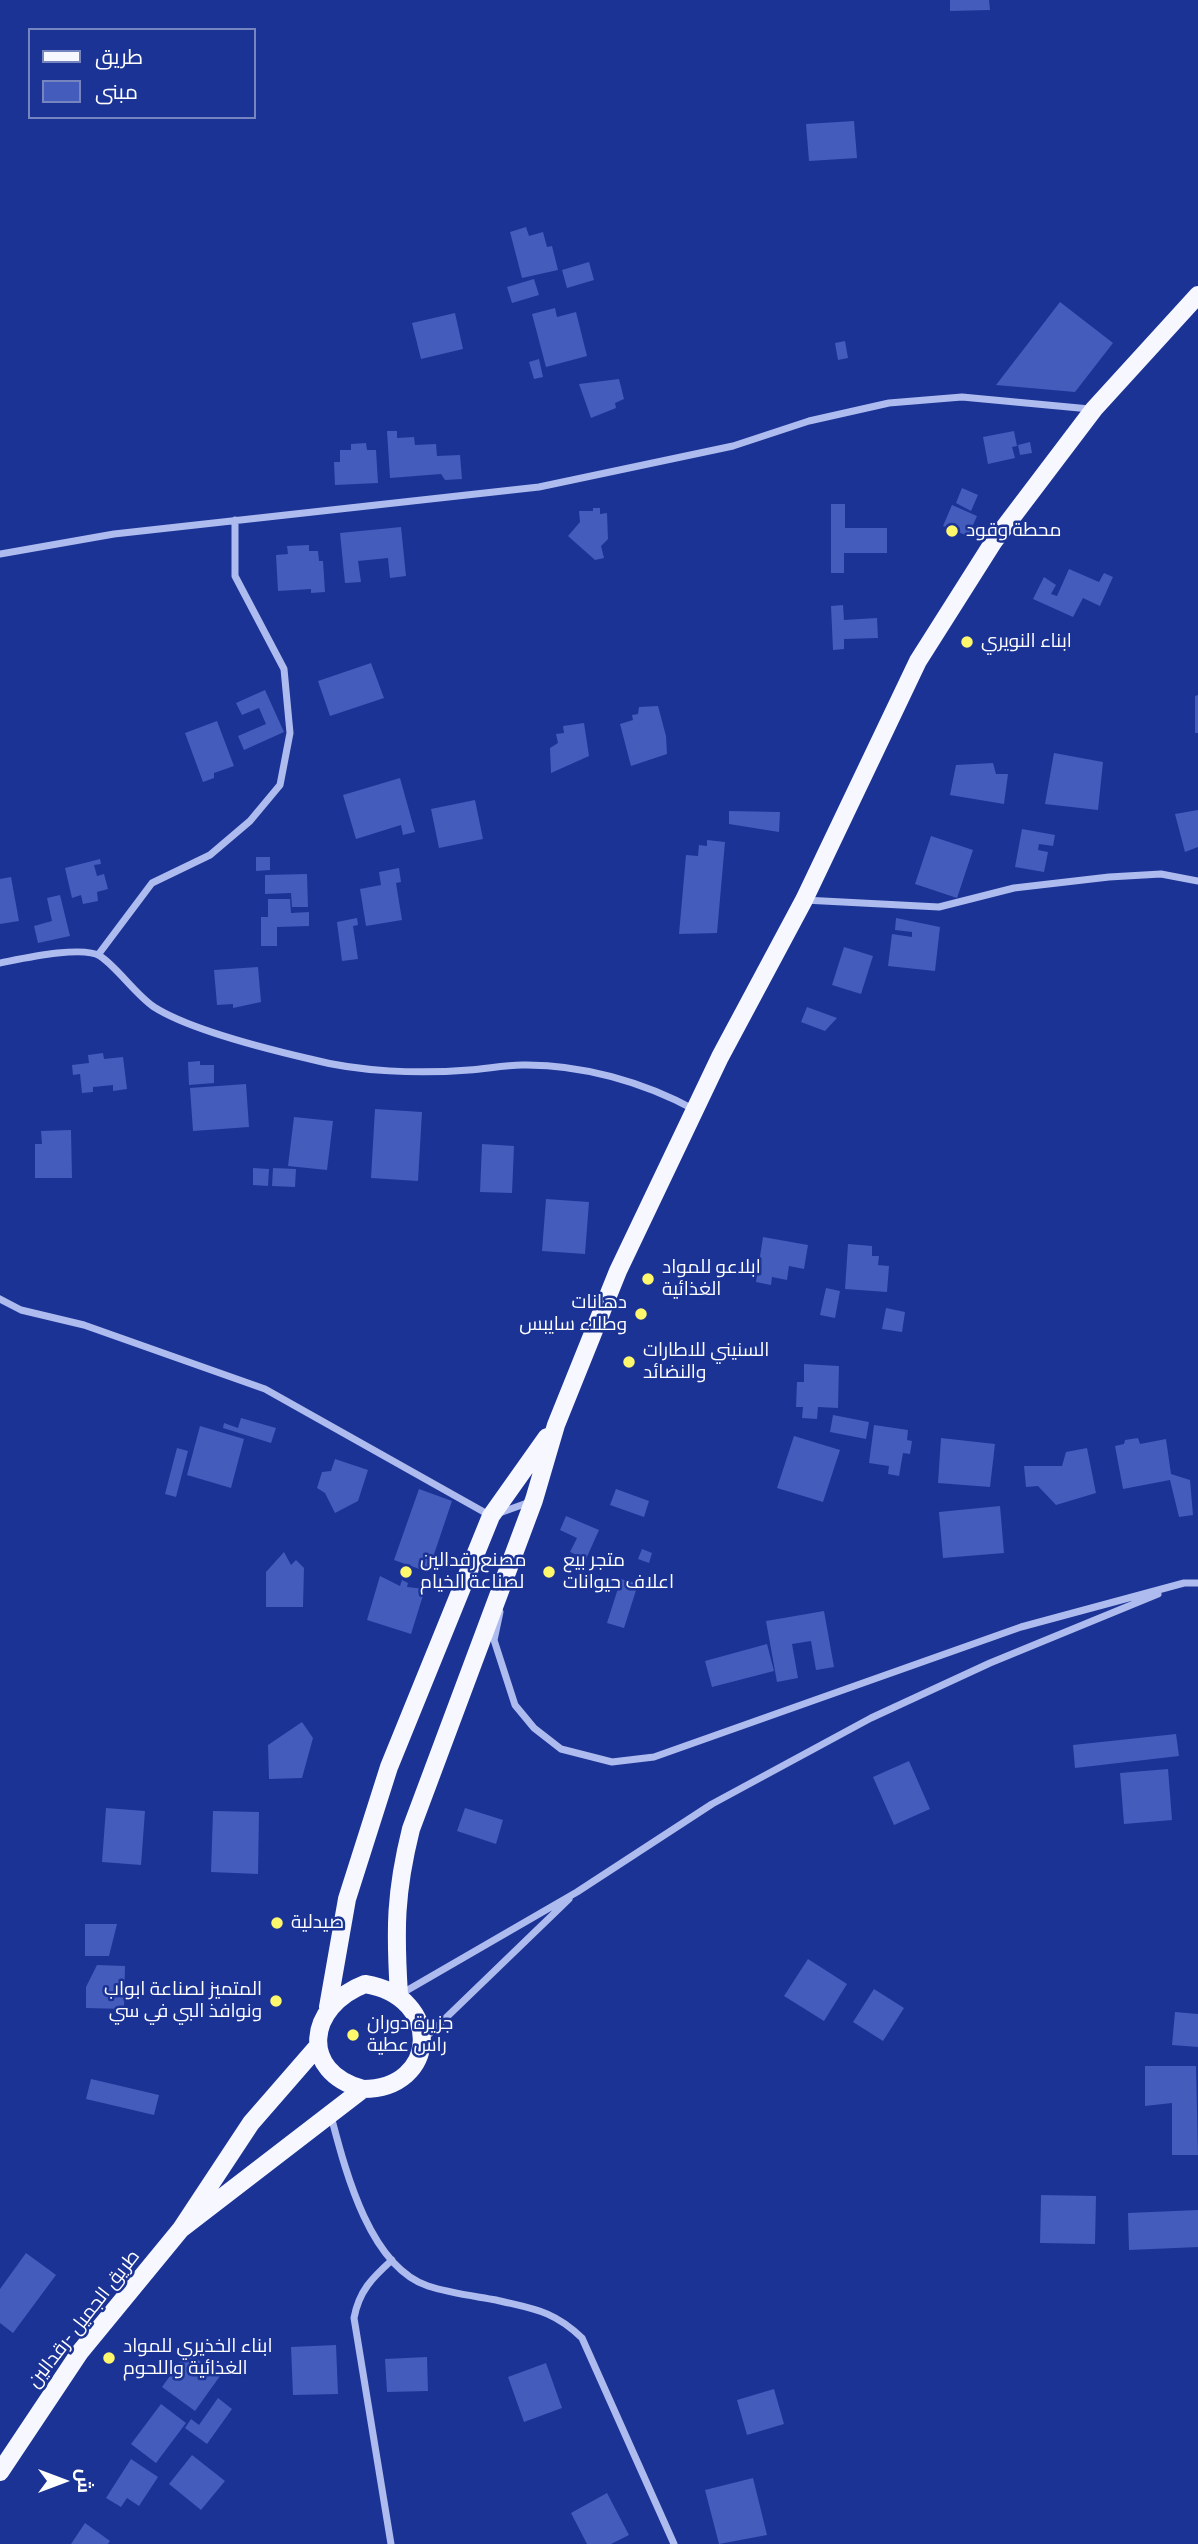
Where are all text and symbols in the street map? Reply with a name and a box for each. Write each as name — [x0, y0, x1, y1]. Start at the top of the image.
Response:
legend — [28, 28, 256, 119]
text: طريق — [95, 44, 143, 70]
text: مبنى — [95, 79, 138, 105]
place label: محطة وقود — [966, 520, 1061, 542]
marker: محطة وقود — [944, 523, 960, 539]
place label: ابناء النويري — [981, 631, 1072, 653]
marker: ابناء النويري — [959, 634, 975, 650]
place label: ابلاعو للمواد الغذائية — [662, 1257, 761, 1301]
marker: ابلاعو للمواد الغذائية — [640, 1271, 656, 1287]
place label: دهانات وطلاء سايبس — [519, 1292, 627, 1336]
marker: دهانات وطلاء سايبس — [633, 1306, 649, 1322]
place label: السنيني للاطارات والنضائد — [643, 1340, 769, 1384]
marker: السنيني للاطارات والنضائد — [621, 1354, 637, 1370]
place label: مصنع رقدالين لصناعة الخيام — [420, 1550, 526, 1594]
place label: متجر بيع اعلاف حيوانات — [563, 1550, 674, 1594]
marker: مصنع رقدالين لصناعة الخيام — [398, 1564, 414, 1580]
marker: متجر بيع اعلاف حيوانات — [541, 1564, 557, 1580]
place label: صيدلية — [291, 1912, 344, 1934]
marker: صيدلية — [269, 1915, 285, 1931]
place label: المتميز لصناعة ابواب ونوافذ البي في سي — [104, 1979, 262, 2023]
marker: المتميز لصناعة ابواب ونوافذ البي في سي — [268, 1993, 284, 2009]
place label: جزيرة دوران راس عطية — [367, 2013, 453, 2057]
marker: جزيرة دوران راس عطية — [345, 2027, 361, 2043]
street label: طريق الجميل -رقدالين — [23, 2245, 145, 2393]
place label: ابناء الخذيري للمواد الغذائية واللحوم — [123, 2336, 273, 2380]
marker: ابناء الخذيري للمواد الغذائية واللحوم — [101, 2350, 117, 2366]
north arrow — [28, 2446, 98, 2516]
text: ش — [73, 2469, 96, 2493]

